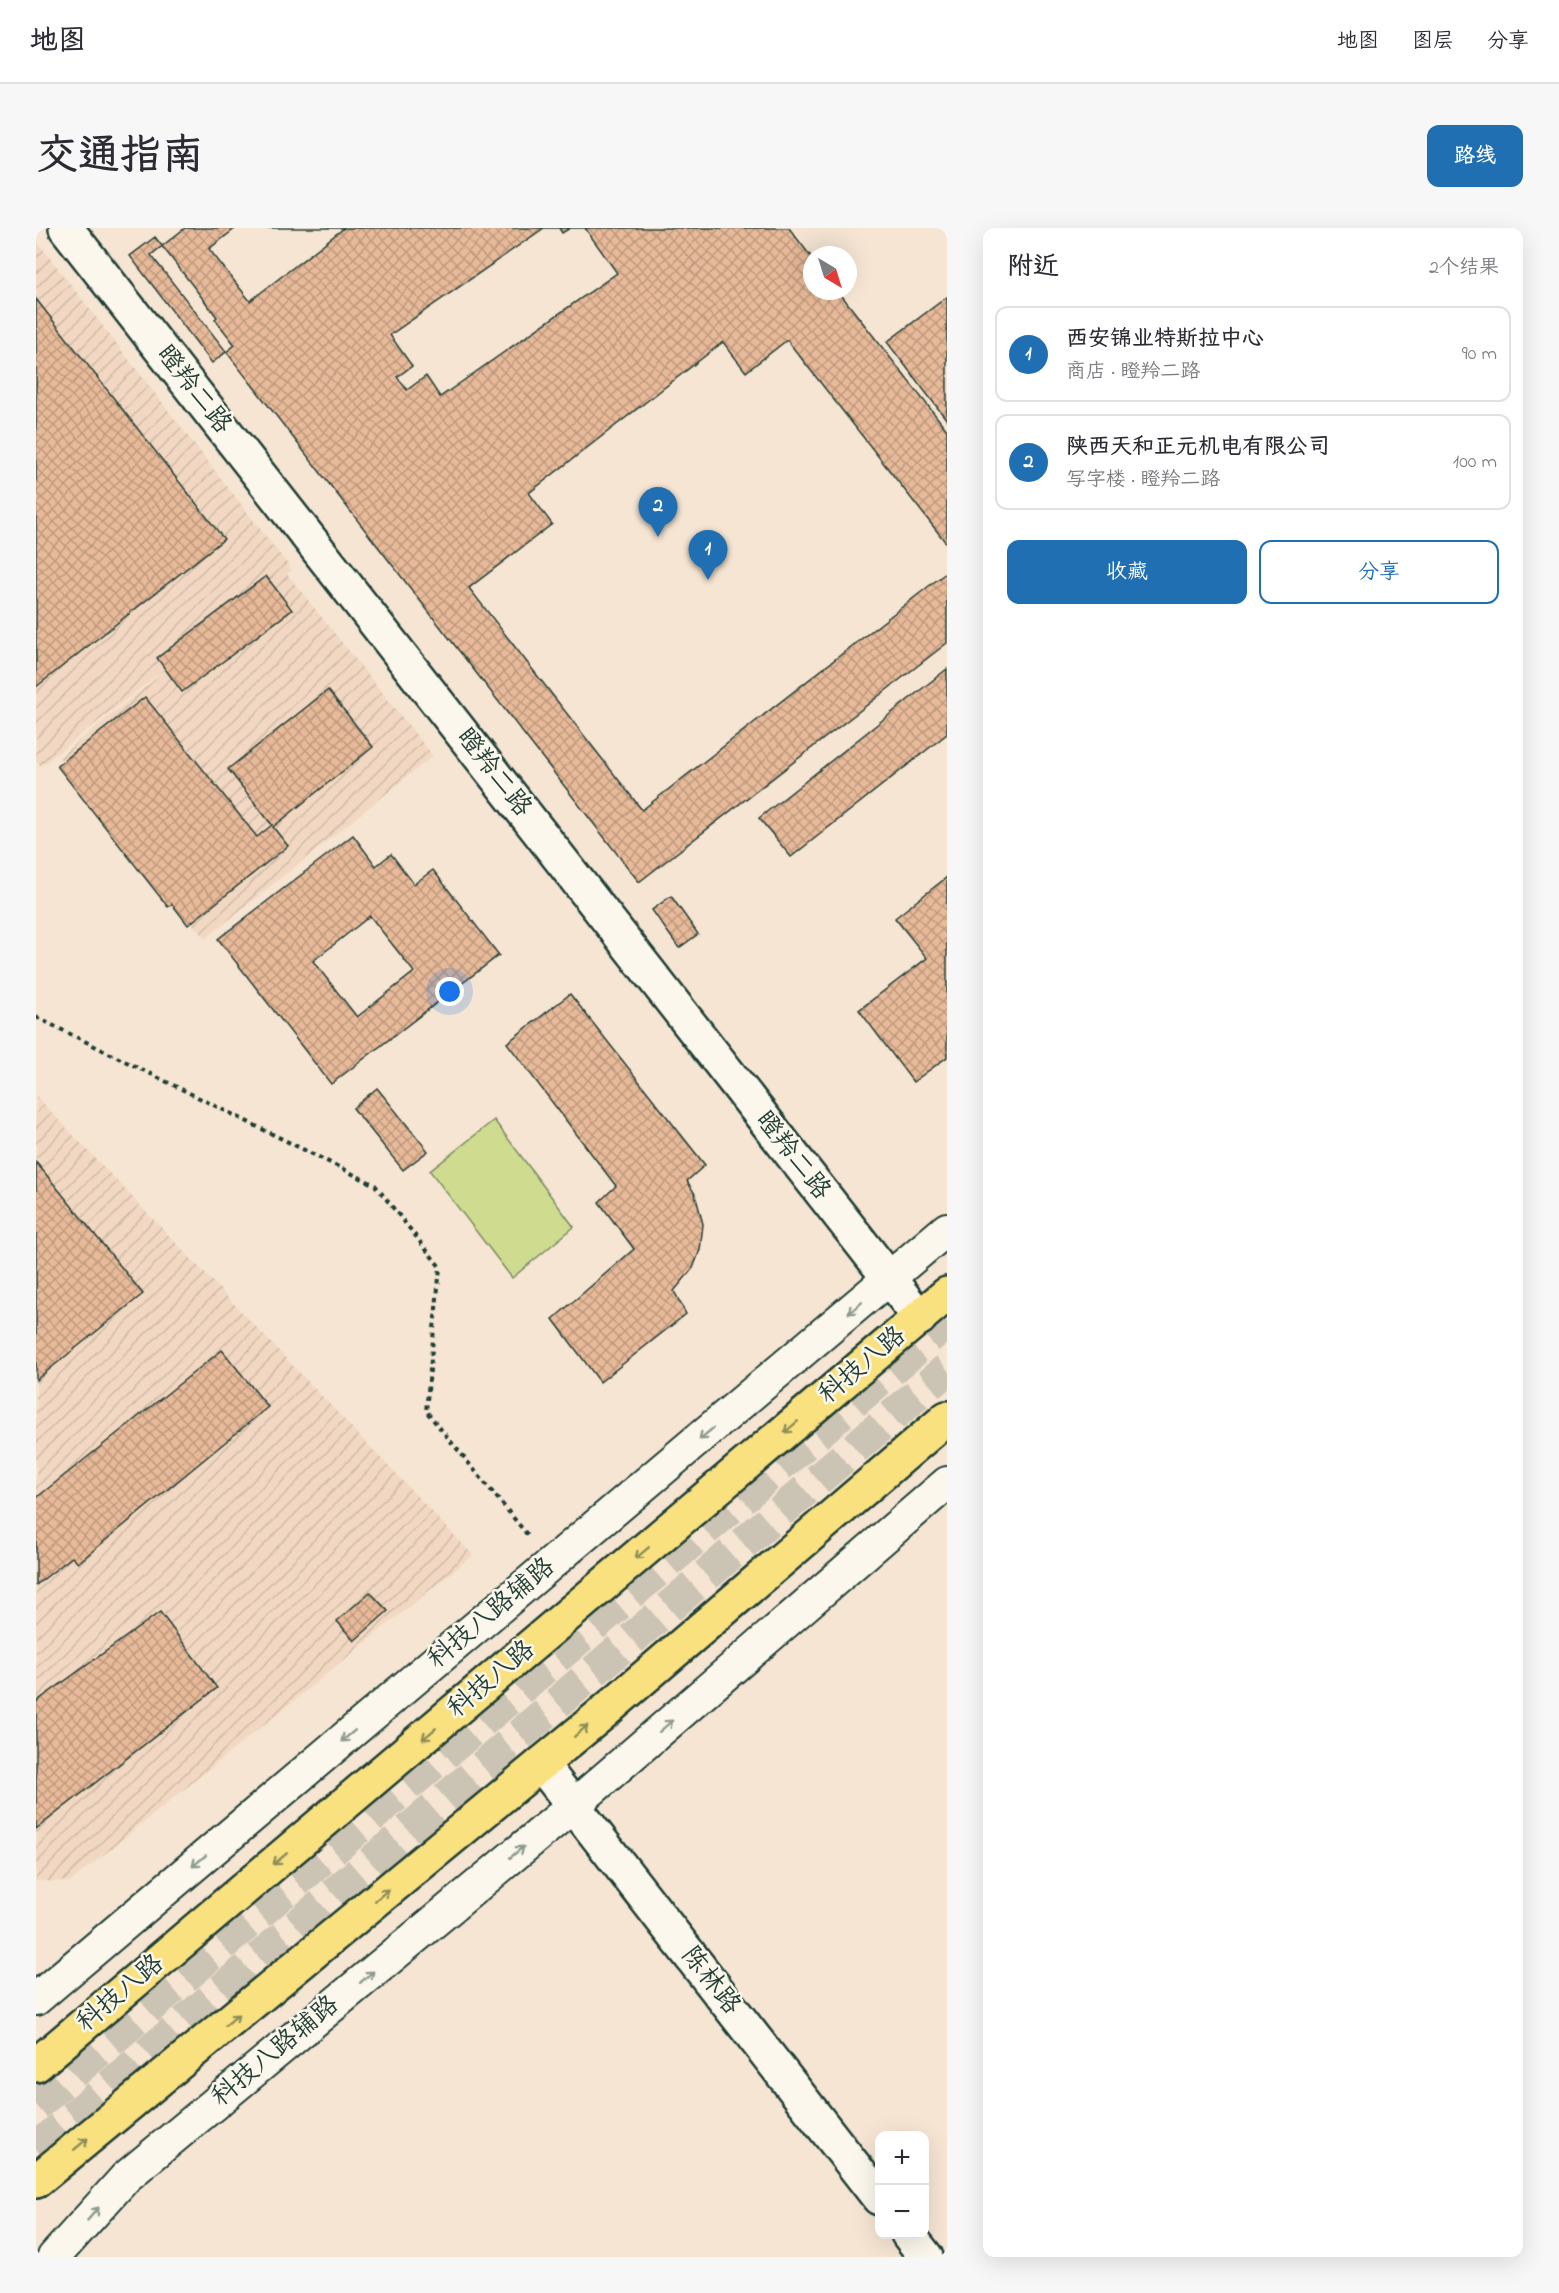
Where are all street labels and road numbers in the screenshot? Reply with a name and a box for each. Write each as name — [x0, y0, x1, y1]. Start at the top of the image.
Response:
street label: 瞪羚二路 — [146, 337, 240, 443]
street label: 瞪羚二路 — [446, 720, 540, 826]
street label: 瞪羚二路 — [745, 1103, 839, 1209]
street label: 科技八路 — [811, 1318, 915, 1414]
street label: 科技八路辅路 — [420, 1549, 564, 1679]
street label: 科技八路 — [440, 1632, 544, 1728]
street label: 陈林路 — [671, 1939, 749, 2023]
street label: 科技八路 — [69, 1946, 173, 2042]
street label: 科技八路辅路 — [204, 1987, 348, 2117]

